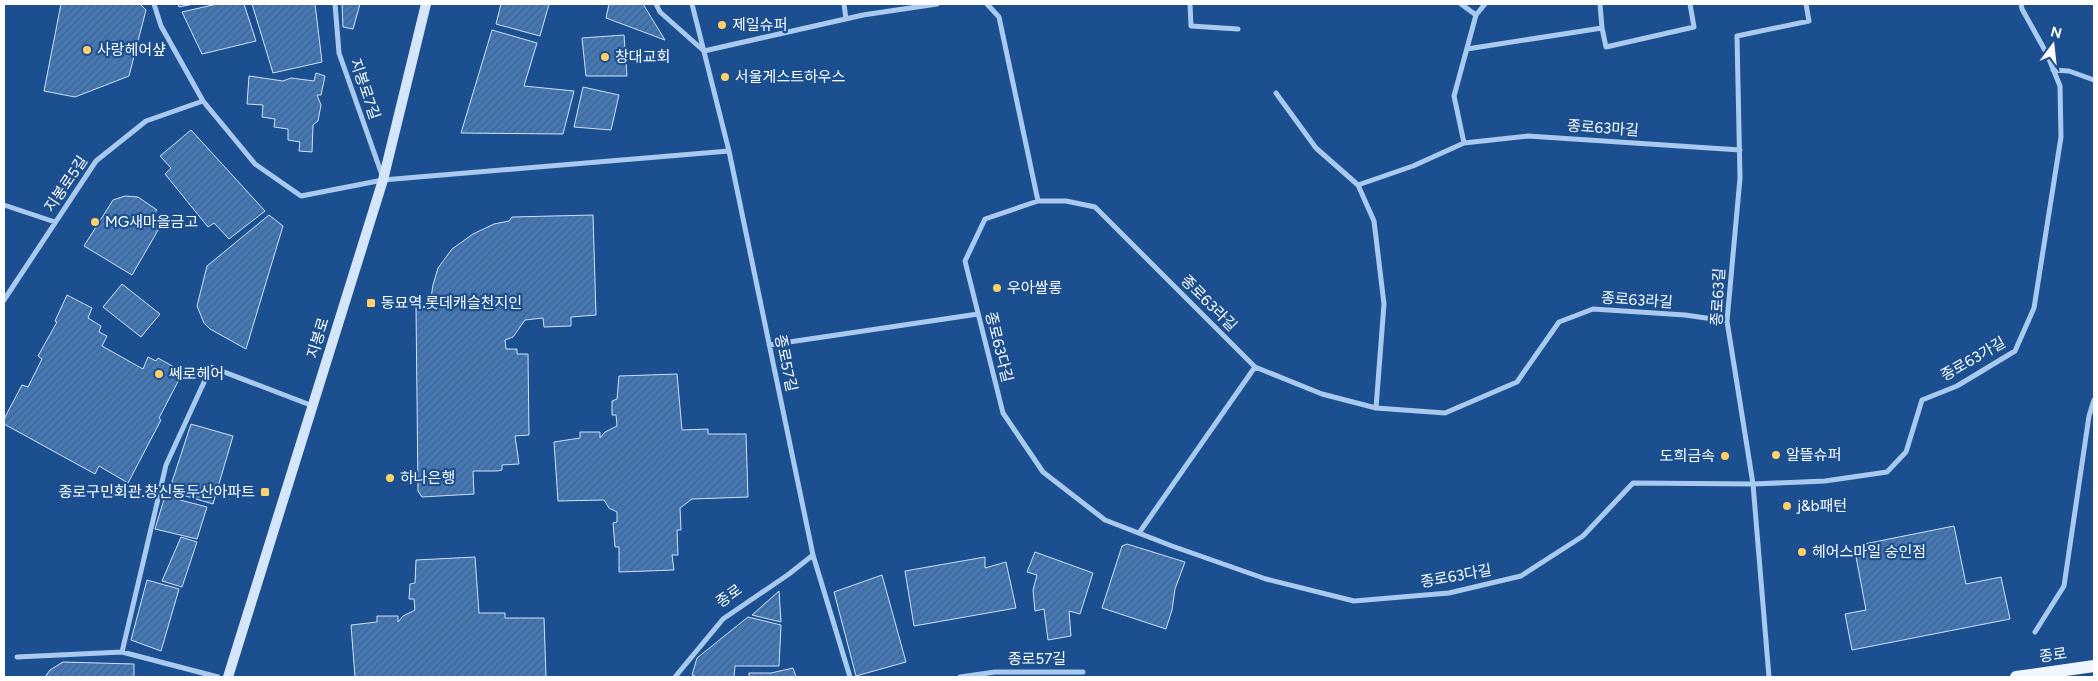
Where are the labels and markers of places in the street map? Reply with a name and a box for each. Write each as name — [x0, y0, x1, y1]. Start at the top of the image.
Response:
place label: 제일슈퍼 — [732, 16, 787, 34]
marker: 제일슈퍼 — [716, 19, 728, 31]
place label: 사랑헤어샾 — [97, 41, 166, 59]
marker: 사랑헤어샾 — [81, 44, 93, 56]
place label: 창대교회 — [615, 48, 670, 66]
marker: 창대교회 — [599, 51, 611, 63]
place label: 서울게스트하우스 — [735, 68, 846, 86]
marker: 서울게스트하우스 — [719, 71, 731, 83]
place label: MG새마을금고 — [105, 213, 198, 231]
marker: MG새마을금고 — [89, 216, 101, 228]
place label: 우아쌀롱 — [1007, 279, 1062, 297]
marker: 우아쌀롱 — [991, 282, 1003, 294]
place label: 동묘역.롯데캐슬천지인 — [381, 294, 522, 312]
marker: 동묘역.롯데캐슬천지인 — [365, 297, 377, 309]
place label: 쎄로헤어 — [169, 365, 224, 383]
marker: 쎄로헤어 — [153, 368, 165, 380]
place label: 알뜰슈퍼 — [1786, 446, 1841, 464]
place label: 도희금속 — [1660, 447, 1715, 465]
marker: 알뜰슈퍼 — [1770, 449, 1782, 461]
marker: 도희금속 — [1719, 450, 1731, 462]
place label: 하나은행 — [400, 469, 455, 487]
marker: 하나은행 — [384, 472, 396, 484]
place label: 종로구민회관.창신동두산아파트 — [59, 483, 255, 501]
marker: 종로구민회관.창신동두산아파트 — [259, 486, 271, 498]
place label: j&b패턴 — [1796, 497, 1847, 515]
marker: j&b패턴 — [1781, 500, 1793, 512]
place label: 헤어스마일 숭인점 — [1812, 543, 1926, 561]
marker: 헤어스마일 숭인점 — [1796, 546, 1808, 558]

